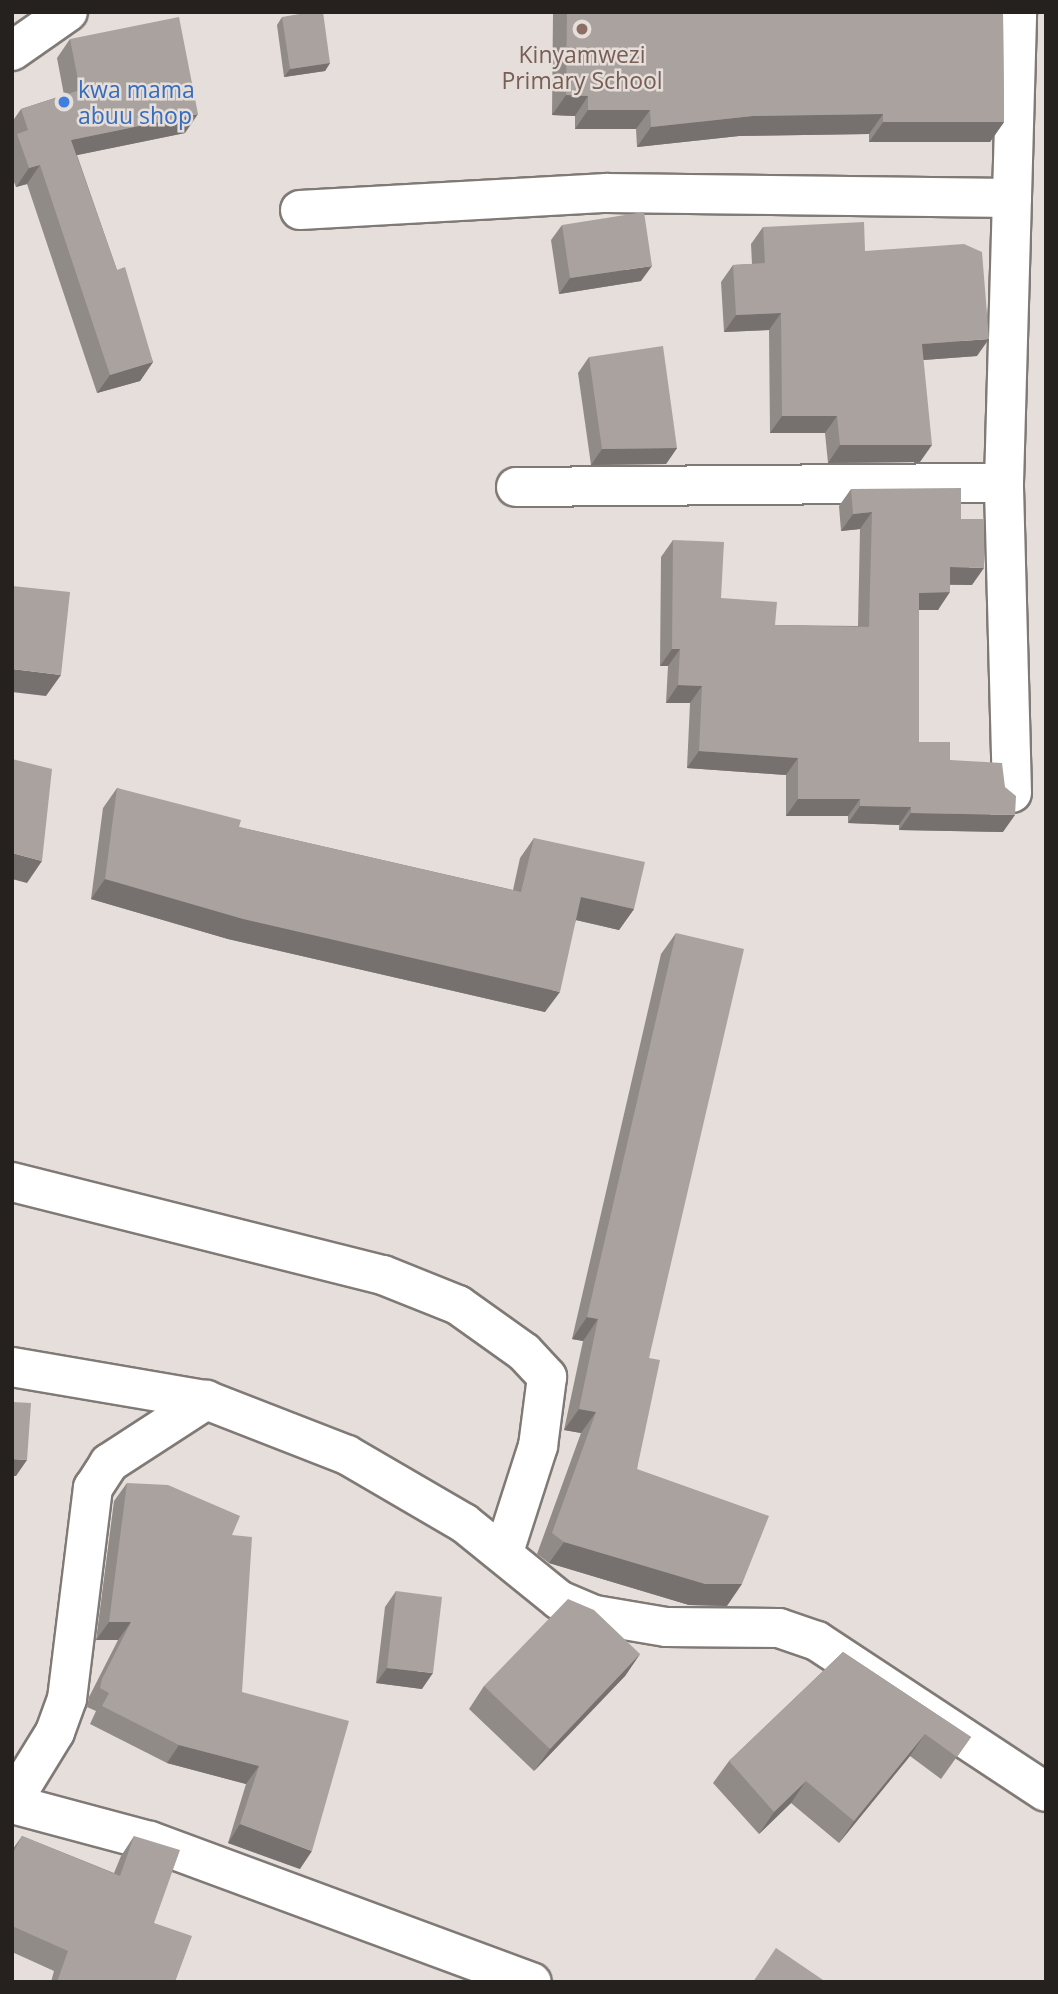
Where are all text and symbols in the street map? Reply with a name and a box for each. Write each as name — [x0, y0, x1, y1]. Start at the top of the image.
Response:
marker: Kinyamwezi Primary School — [574, 21, 590, 37]
place label: Kinyamwezi Primary School — [501, 40, 663, 94]
place label: kwa mama abuu shop — [78, 75, 195, 129]
marker: kwa mama abuu shop — [56, 94, 72, 110]

